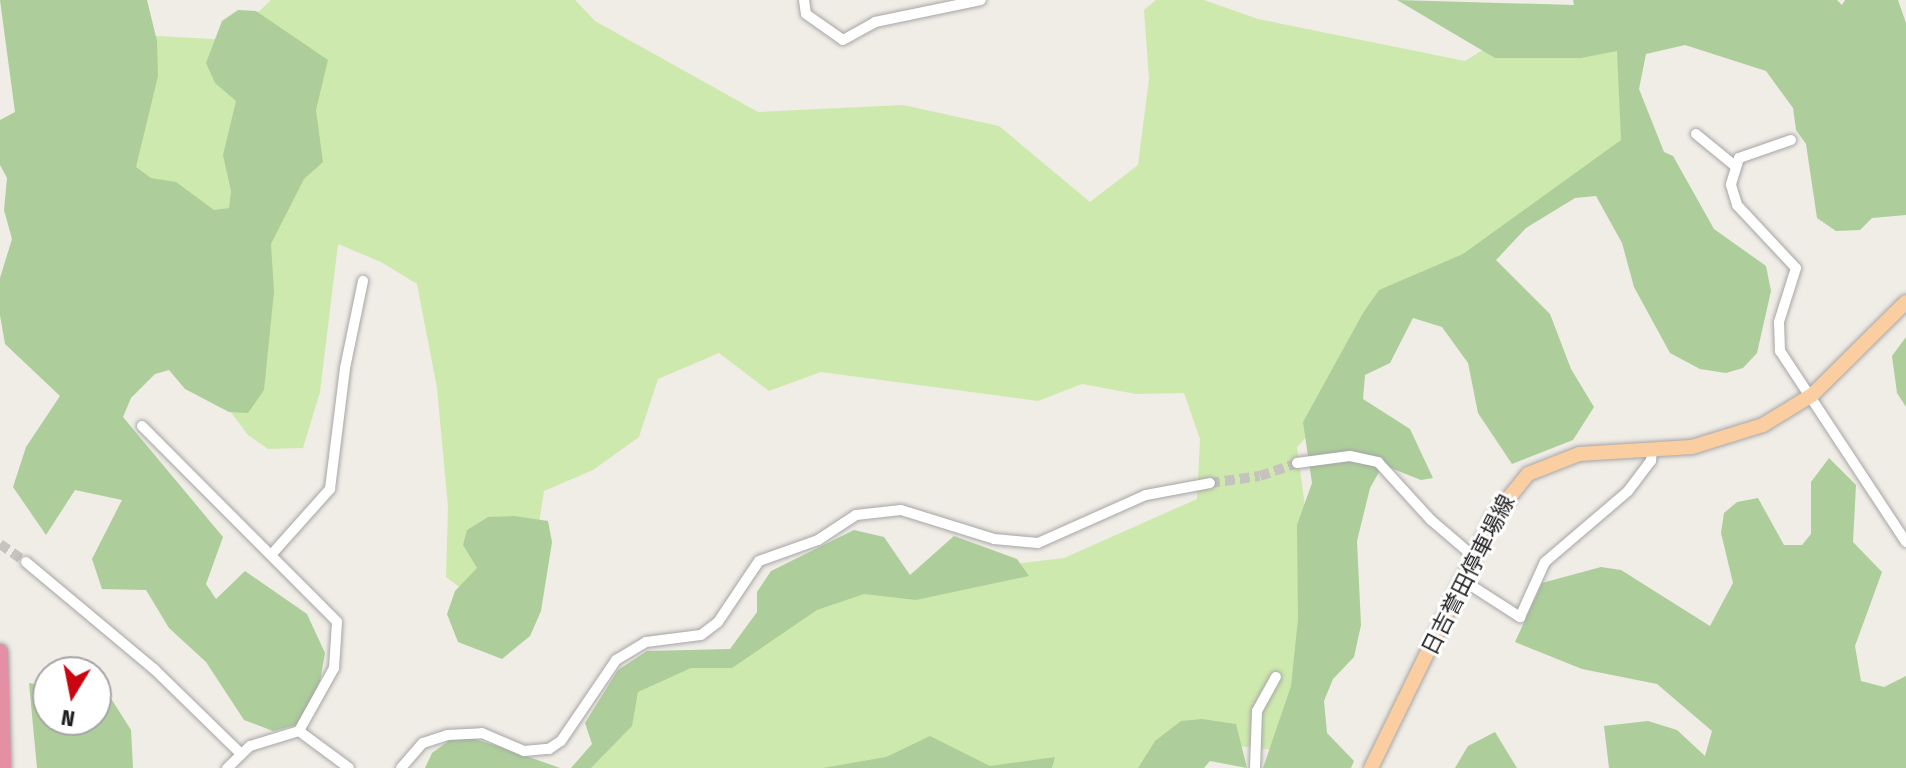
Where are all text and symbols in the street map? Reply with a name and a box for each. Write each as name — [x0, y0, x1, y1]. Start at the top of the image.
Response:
street label: 日吉誉田停車場線 — [1416, 491, 1520, 659]
north arrow — [32, 656, 112, 736]
text: N — [59, 704, 77, 733]

